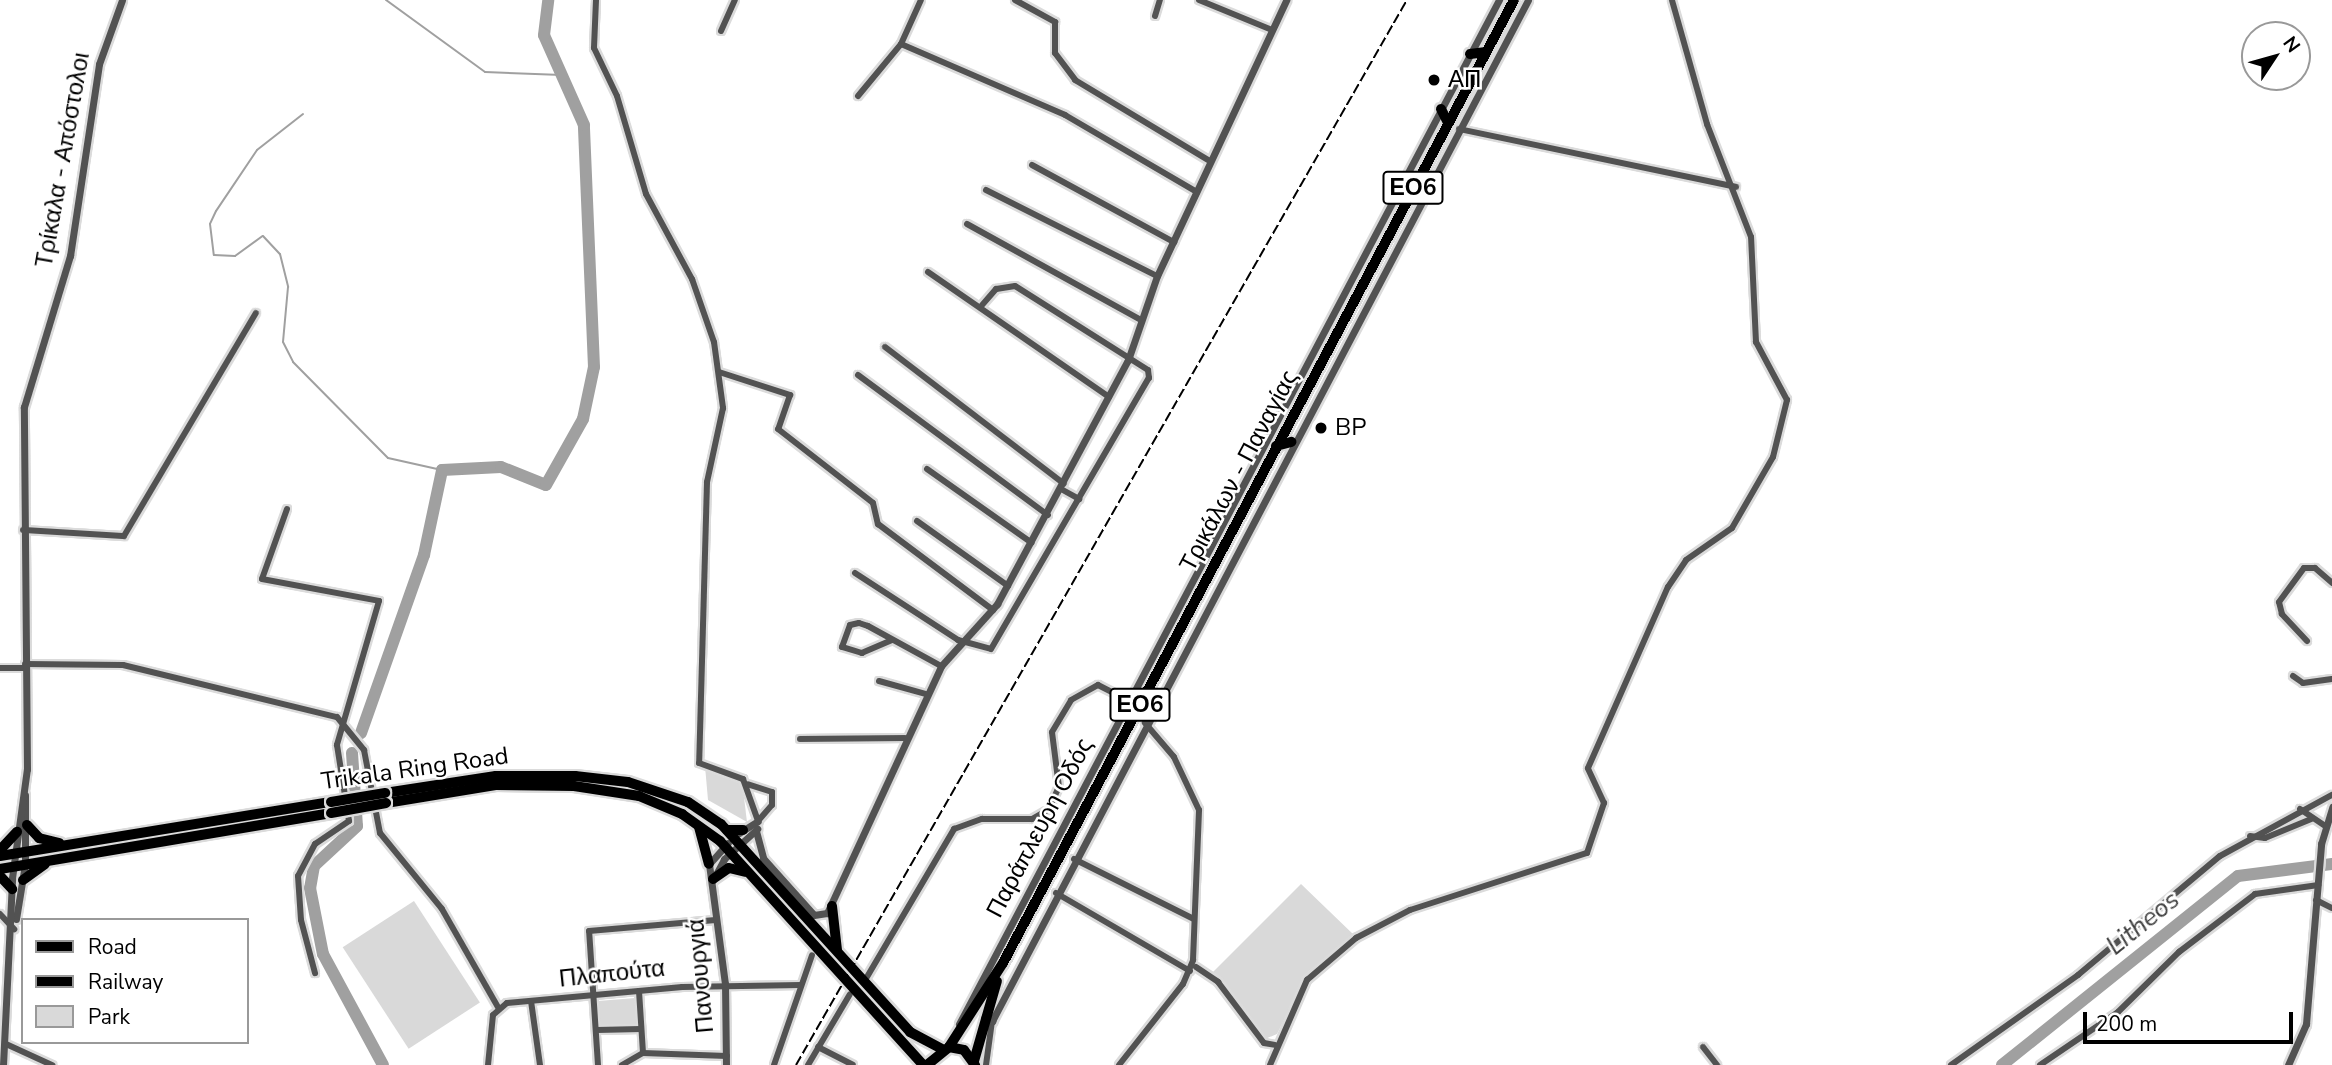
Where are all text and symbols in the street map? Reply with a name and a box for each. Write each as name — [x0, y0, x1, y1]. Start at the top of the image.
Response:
north arrow — [2241, 21, 2311, 91]
text: N — [2277, 31, 2306, 58]
street label: Τρίκαλα - Απόστολοι — [30, 50, 96, 270]
place label: ΑΠ — [1448, 66, 1481, 94]
marker: ΑΠ — [1426, 72, 1442, 88]
road number: ΕΟ6 — [1382, 168, 1444, 208]
street label: Τρικάλων - Παναγίας — [1174, 365, 1304, 577]
place label: BP — [1335, 414, 1366, 442]
marker: BP — [1313, 420, 1329, 436]
road number: ΕΟ6 — [1108, 685, 1172, 724]
street label: Παράπλευρη Οδός — [981, 733, 1099, 923]
street label: Trikala Ring Road — [320, 742, 510, 796]
water label: Litheos — [2100, 884, 2186, 962]
legend — [21, 918, 248, 1044]
street label: Πανουργιά — [682, 918, 720, 1034]
text: Road — [88, 933, 137, 961]
street label: Πλαπούτα — [558, 954, 666, 994]
text: Railway — [88, 968, 163, 996]
scale bar — [2087, 998, 2297, 1042]
text: Park — [88, 1003, 130, 1031]
text: 200 m — [2096, 1010, 2157, 1038]

